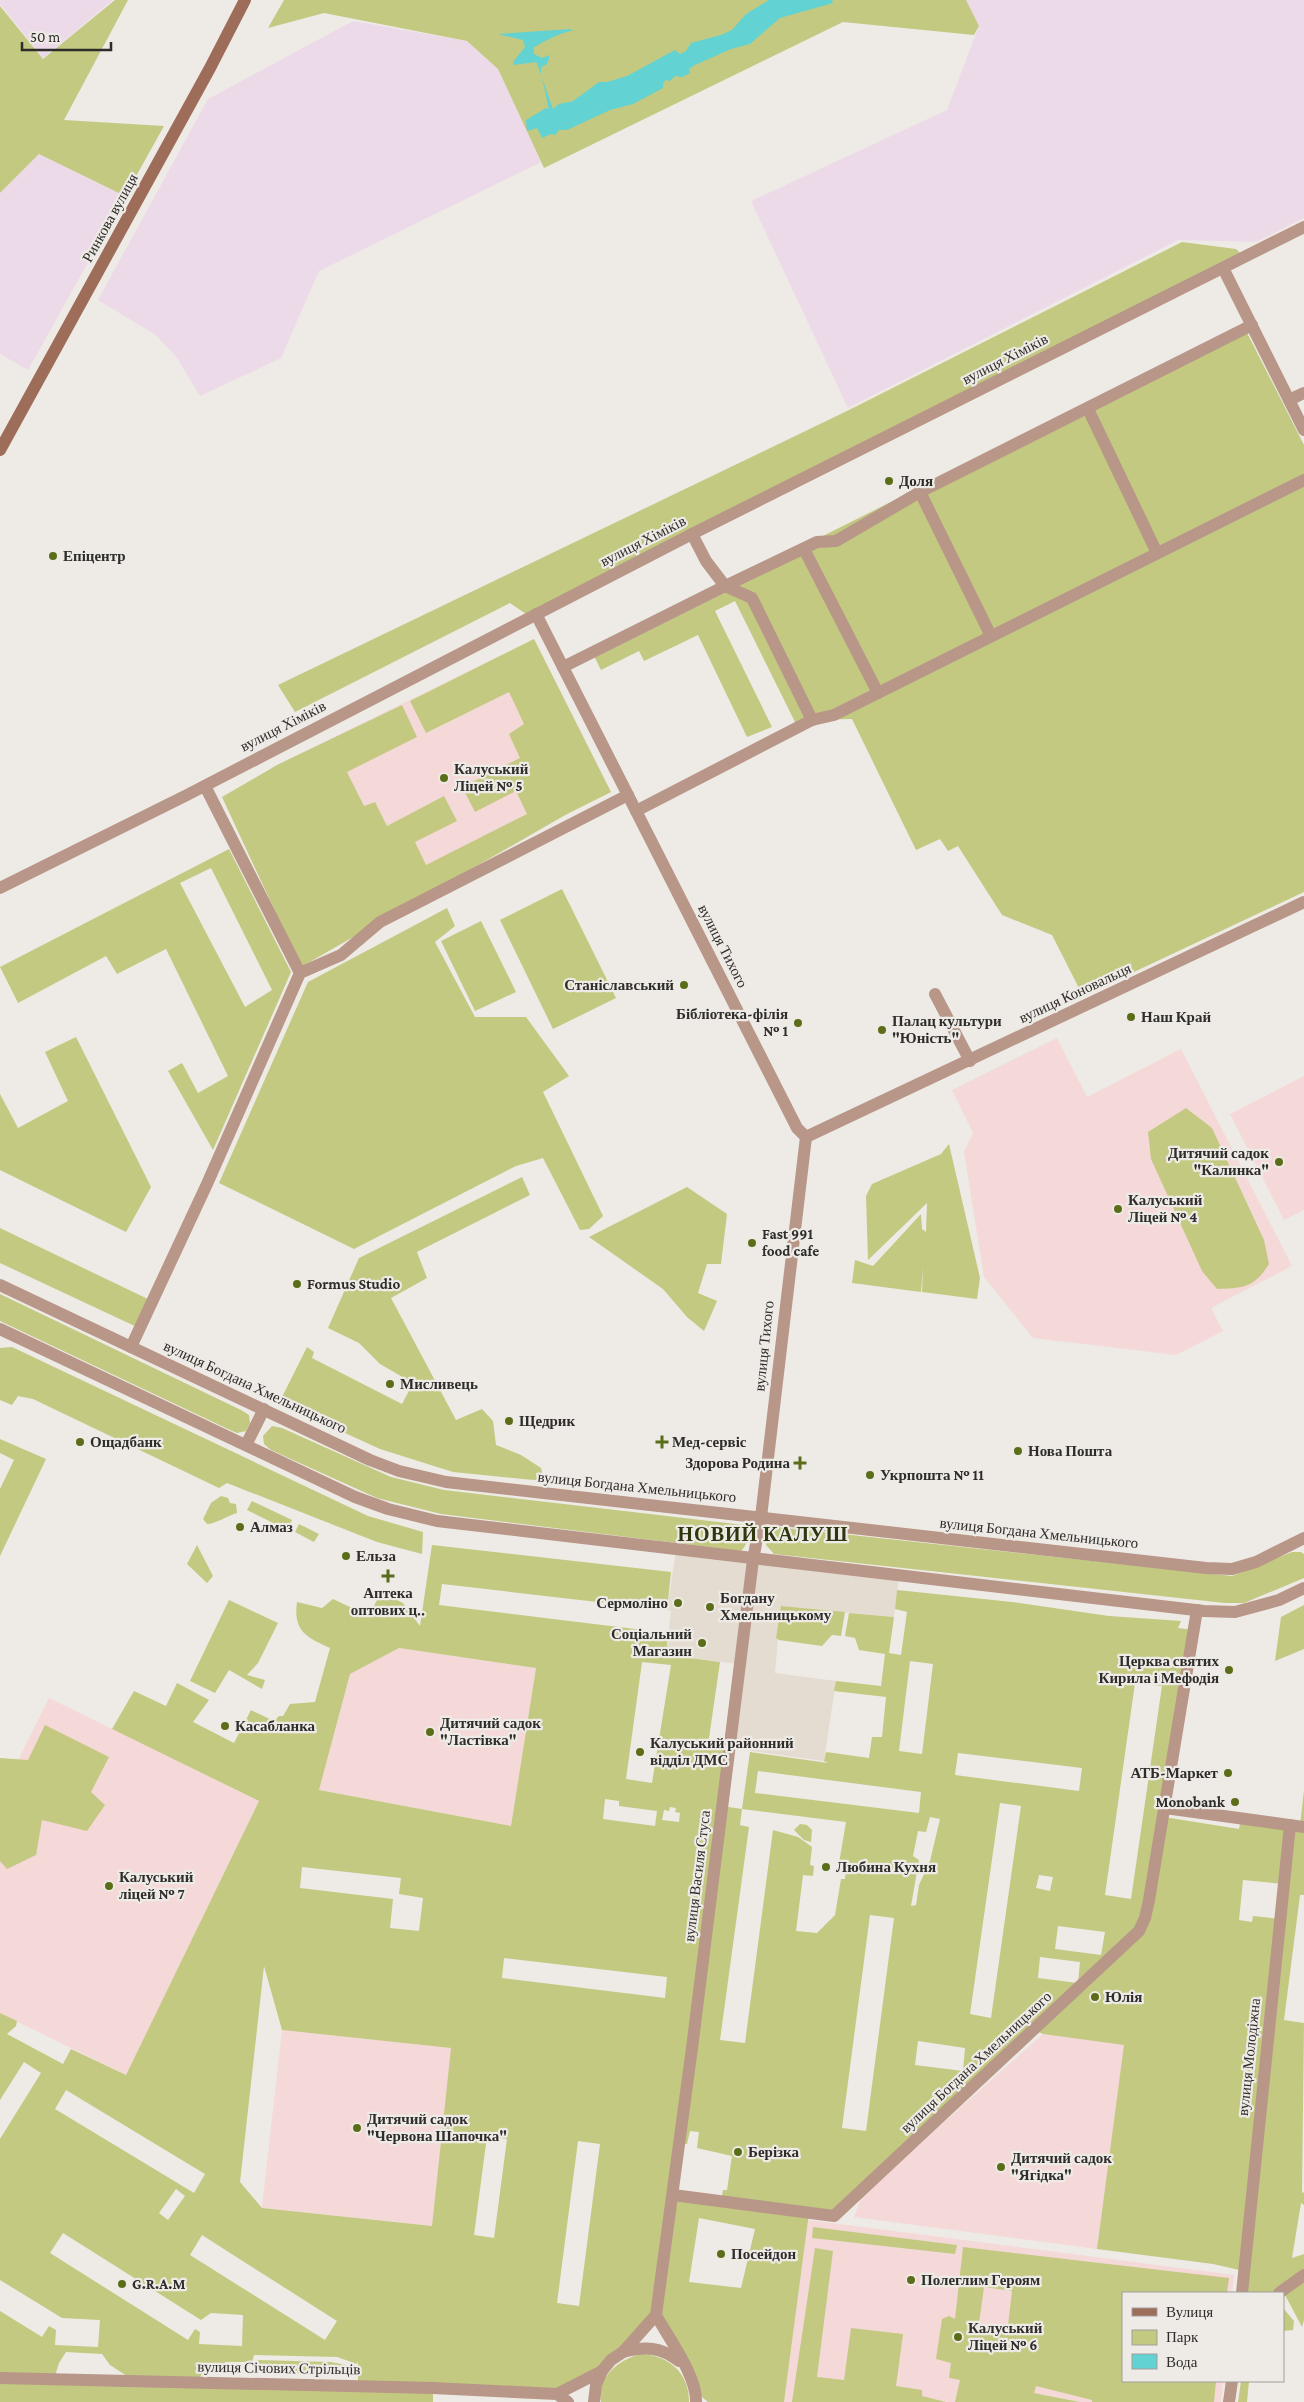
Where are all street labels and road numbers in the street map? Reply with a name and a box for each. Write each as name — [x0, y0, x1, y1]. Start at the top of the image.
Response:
street label: Ринкова вулиця — [79, 171, 141, 265]
street label: вулиця Хіміків — [960, 331, 1050, 387]
street label: вулиця Хіміків — [598, 513, 688, 569]
street label: вулиця Хіміків — [238, 698, 328, 754]
street label: вулиця Тихого — [695, 902, 751, 990]
street label: вулиця Коновальця — [1016, 960, 1134, 1026]
street label: вулиця Тихого — [751, 1300, 777, 1392]
street label: вулиця Богдана Хмельницького — [161, 1338, 349, 1436]
street label: вулиця Богдана Хмельницького — [537, 1469, 737, 1505]
street label: вулиця Богдана Хмельницького — [939, 1515, 1139, 1551]
street label: вулиця Василя Стуса — [681, 1809, 713, 1943]
street label: вулиця Богдана Хмельницького — [898, 1988, 1054, 2136]
street label: вулиця Молодіжна — [1235, 1997, 1263, 2117]
street label: вулиця Січових Стрільців — [197, 2359, 361, 2377]

